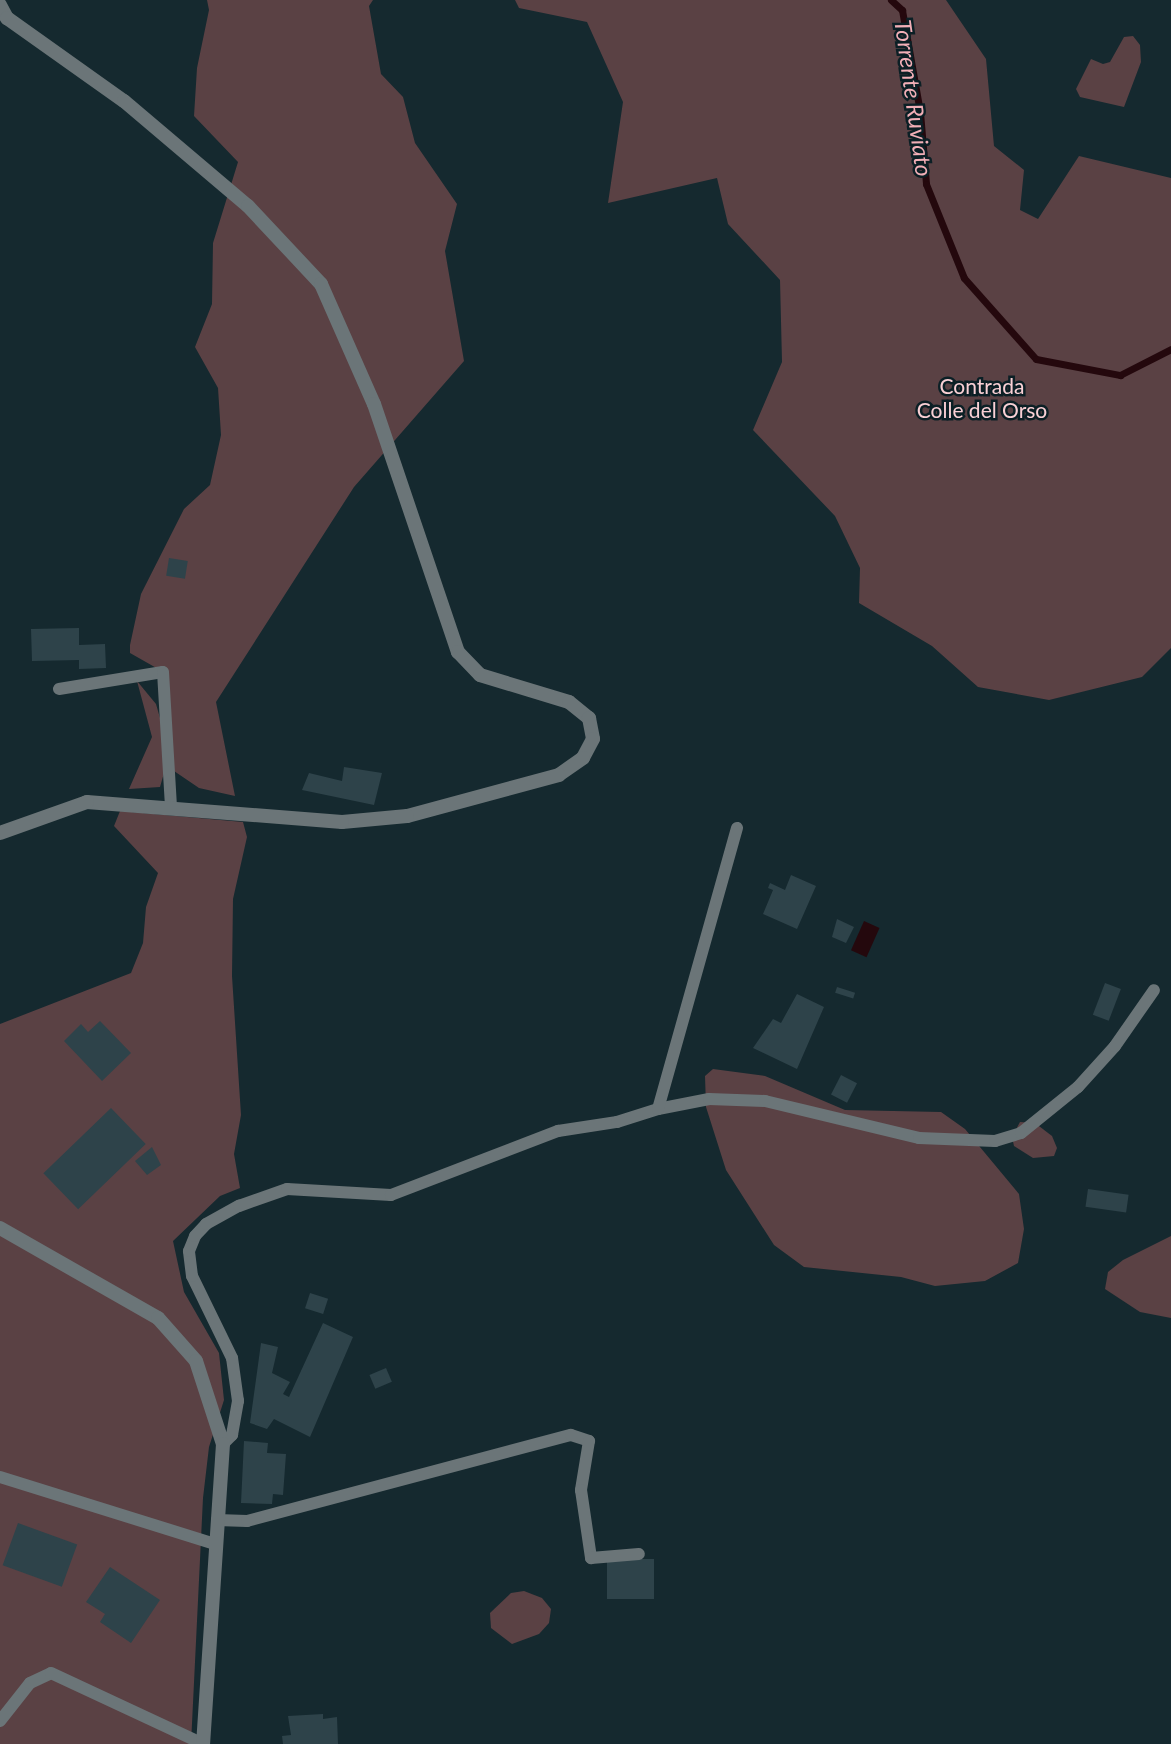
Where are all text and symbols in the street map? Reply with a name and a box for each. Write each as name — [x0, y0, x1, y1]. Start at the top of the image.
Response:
water label: Torrente Ruviato — [889, 18, 939, 178]
park label: Contrada Colle del Orso — [917, 373, 1047, 423]

